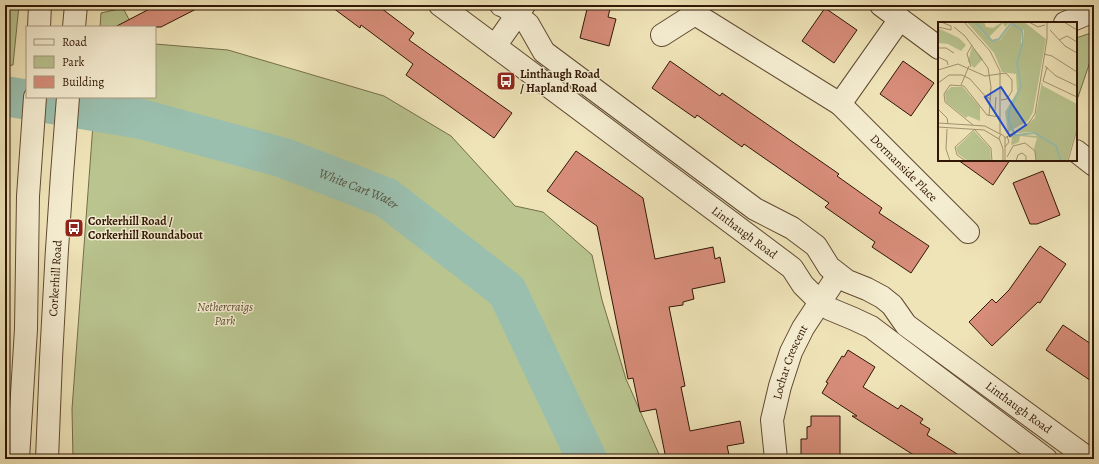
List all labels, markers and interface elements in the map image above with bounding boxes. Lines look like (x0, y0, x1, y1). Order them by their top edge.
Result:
inset map (938, 22, 1077, 161)
legend (26, 26, 156, 98)
text: Road (62, 34, 88, 50)
text: Park (62, 54, 85, 70)
place label: Linthaugh Road / Hapland Road (520, 66, 601, 96)
bus stop icon: Linthaugh Road / Hapland Road (495, 70, 517, 92)
text: Building (62, 74, 104, 90)
street label: Dormanside Place (867, 131, 941, 205)
water label: White Cart Water (316, 164, 403, 213)
street label: Linthaugh Road (708, 203, 781, 263)
place label: Corkerhill Road / Corkerhill Roundabout (88, 213, 203, 243)
bus stop icon: Corkerhill Road / Corkerhill Roundabout (63, 217, 85, 239)
street label: Corkerhill Road (45, 239, 66, 317)
park label: Nethercraigs Park (197, 299, 253, 329)
street label: Lochar Crescent (769, 321, 811, 401)
street label: Linthaugh Road (982, 378, 1056, 437)

